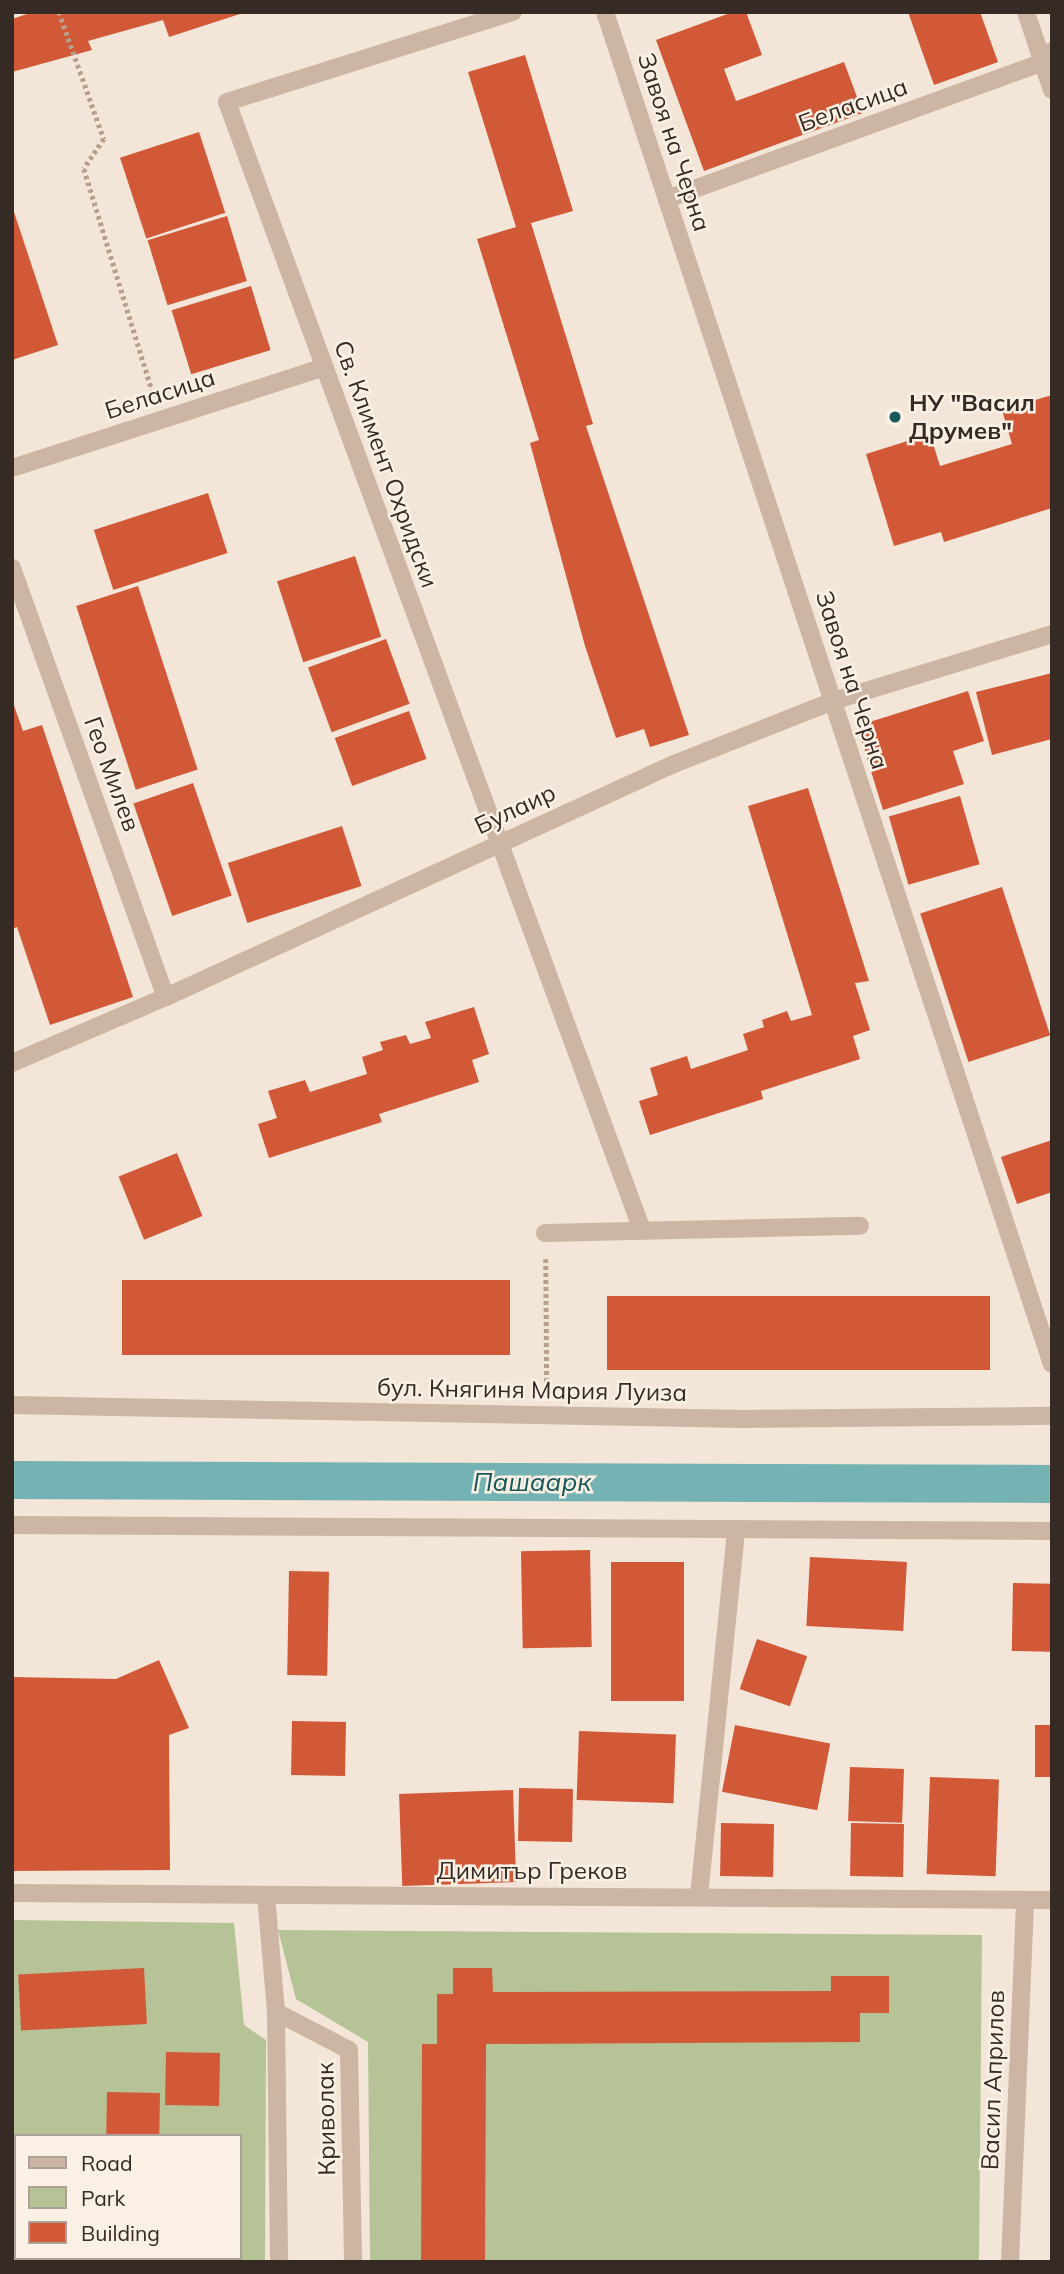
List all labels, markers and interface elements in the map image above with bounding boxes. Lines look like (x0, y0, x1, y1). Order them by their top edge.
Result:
street label: Завоя на Черна (632, 49, 716, 235)
street label: Беласица (795, 72, 911, 138)
street label: Св. Климент Охридски (328, 336, 444, 592)
street label: Беласица (101, 363, 219, 425)
place label: НУ "Васил Друмев" (909, 389, 1035, 445)
marker: НУ "Васил Друмев" (887, 409, 903, 425)
street label: Завоя на Черна (810, 587, 894, 773)
street label: Гео Милев (78, 713, 146, 835)
street label: Булаир (470, 778, 560, 840)
street label: бул. Княгиня Мария Луиза (377, 1373, 687, 1407)
water label: Пашаарк (473, 1466, 591, 1498)
street label: Димитър Греков (437, 1857, 627, 1885)
street label: Васил Априлов (975, 1990, 1011, 2170)
street label: Криволак (311, 2062, 341, 2176)
legend (14, 2134, 242, 2260)
text: Road (81, 2150, 132, 2176)
text: Park (81, 2185, 125, 2211)
text: Building (81, 2220, 160, 2246)

